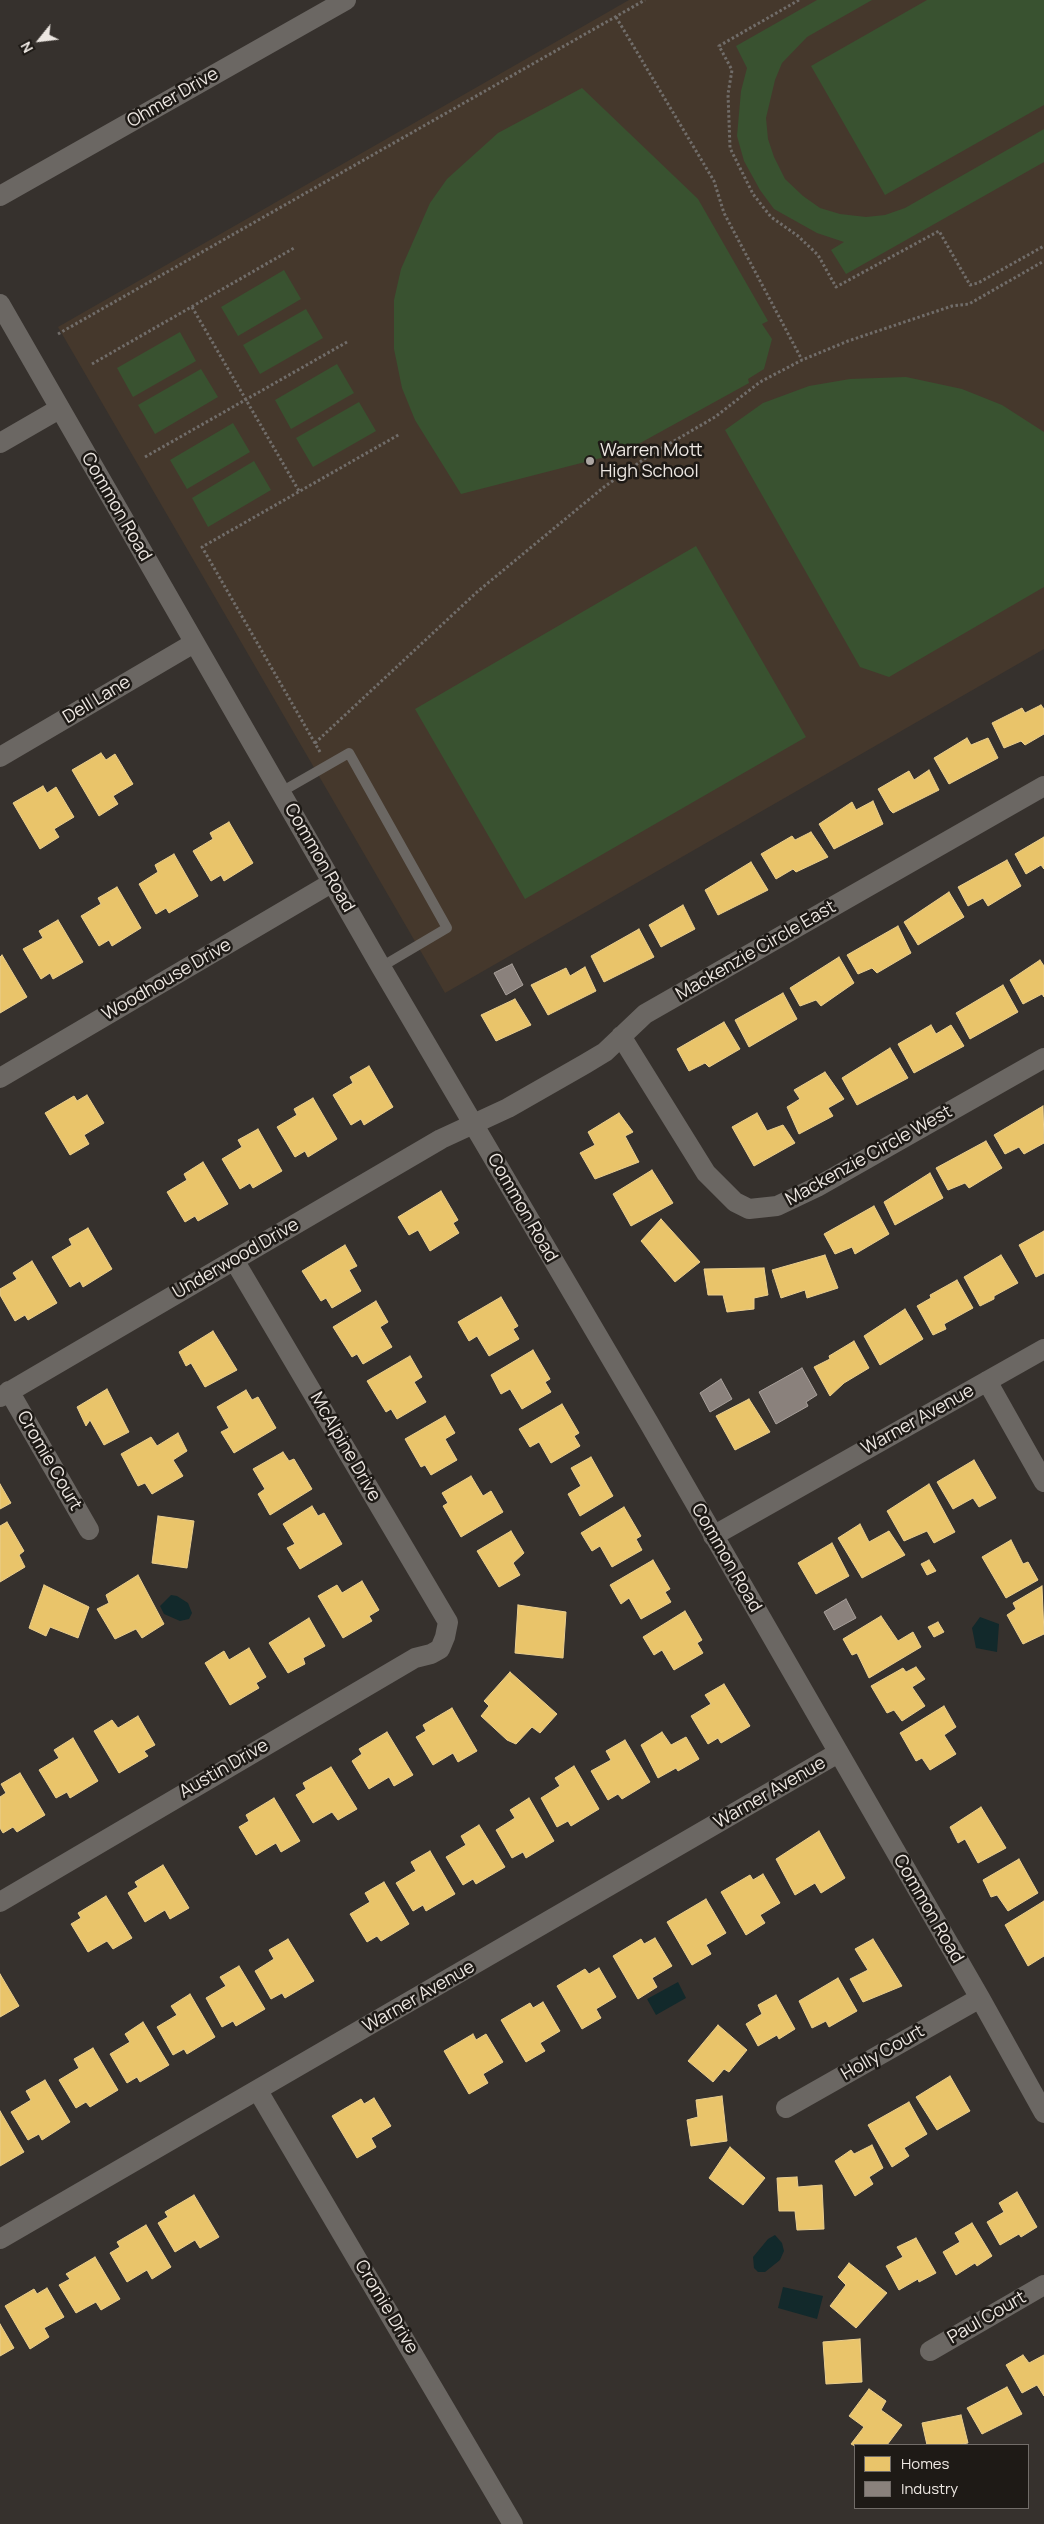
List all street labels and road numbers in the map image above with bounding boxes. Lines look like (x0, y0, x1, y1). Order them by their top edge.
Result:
street label: Ohmer Drive (124, 63, 222, 133)
street label: Common Road (76, 449, 156, 565)
street label: Dell Lane (59, 671, 135, 729)
street label: Common Road (279, 800, 359, 916)
street label: Mackenzie Circle East (672, 896, 840, 1006)
street label: Woodhouse Drive (99, 934, 235, 1026)
street label: Mackenzie Circle West (782, 1101, 956, 1211)
street label: Common Road (482, 1150, 562, 1266)
street label: Underwood Drive (169, 1214, 303, 1304)
street label: Warner Avenue (858, 1380, 978, 1460)
street label: McAlpine Drive (305, 1389, 385, 1505)
street label: Cromie Court (12, 1407, 86, 1515)
street label: Common Road (686, 1500, 766, 1616)
street label: Austin Drive (176, 1735, 272, 1803)
street label: Warner Avenue (710, 1752, 830, 1834)
street label: Common Road (888, 1851, 968, 1967)
street label: Warner Avenue (359, 1956, 479, 2038)
street label: Holly Court (838, 2021, 928, 2085)
street label: Cromie Drive (350, 2256, 422, 2358)
street label: Paul Court (944, 2287, 1030, 2349)

